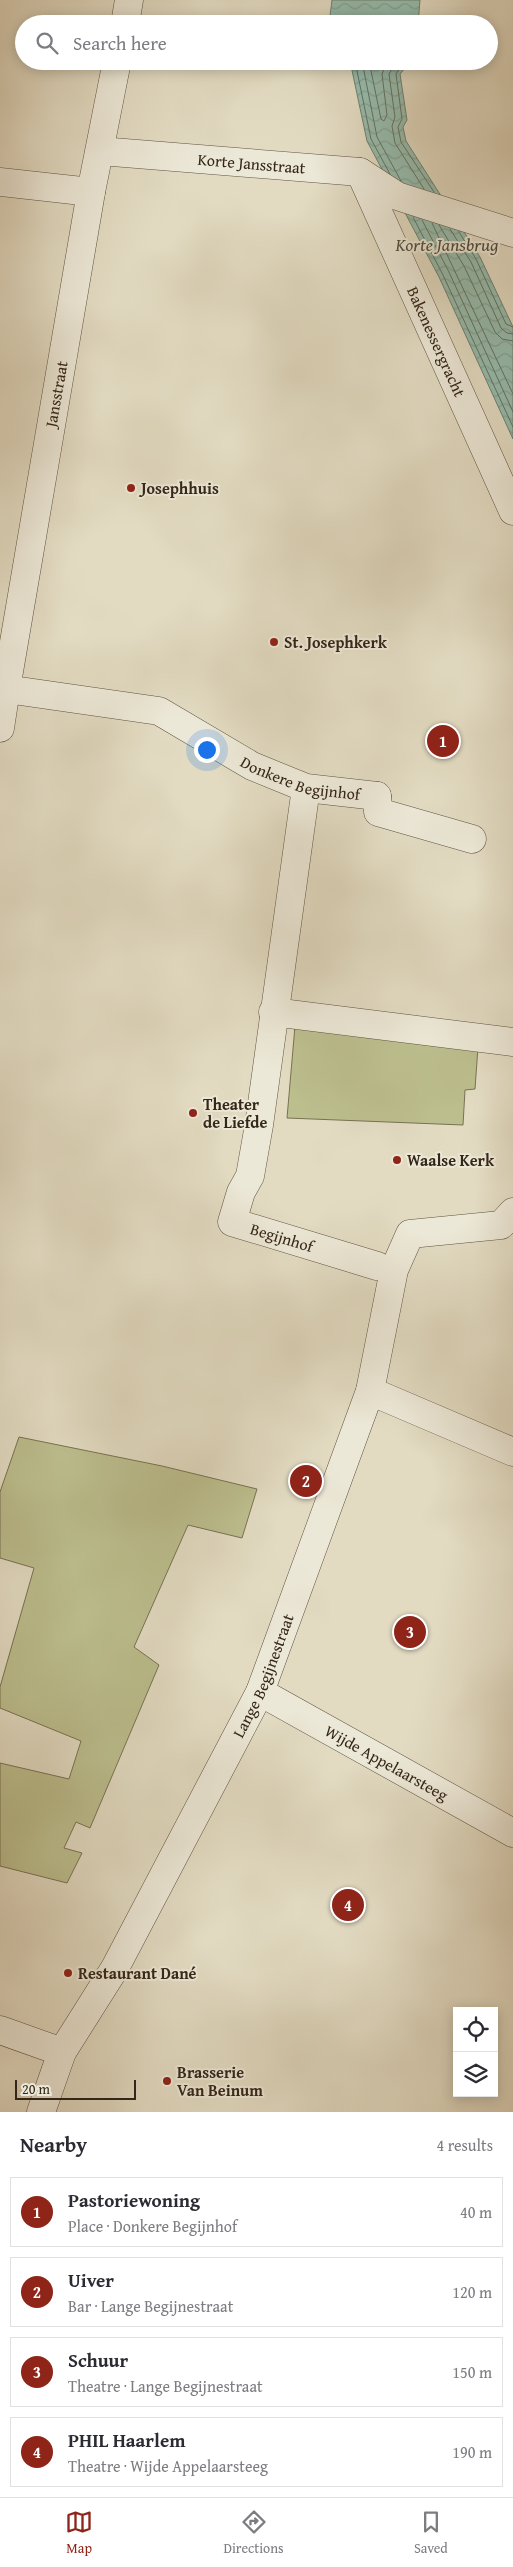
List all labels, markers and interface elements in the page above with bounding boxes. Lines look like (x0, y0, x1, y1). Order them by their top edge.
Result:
search box (15, 15, 498, 70)
icon: search (33, 29, 61, 57)
text: Search here (73, 29, 167, 57)
street label: Korte Jansstraat (197, 147, 307, 180)
water label: Korte Jansbrug (395, 231, 498, 258)
street label: Bakenessergracht (401, 282, 472, 401)
street label: Jansstraat (38, 359, 74, 431)
place label: Josephhuis (138, 476, 219, 500)
marker: Josephhuis (125, 482, 137, 494)
place label: St. Josephkerk (284, 630, 388, 654)
marker: St. Josephkerk (268, 636, 280, 648)
pin: 1 (427, 722, 459, 760)
your location (194, 737, 220, 763)
street label: Donkere Begijnhof (236, 750, 363, 806)
place label: Theater de Liefde (203, 1092, 267, 1134)
marker: Theater de Liefde (187, 1107, 199, 1119)
place label: Waalse Kerk (407, 1148, 495, 1172)
marker: Waalse Kerk (391, 1154, 403, 1166)
street label: Begijnhof (248, 1216, 318, 1259)
pin: 2 (290, 1462, 322, 1500)
street label: Lange Begijnestraat (226, 1610, 300, 1742)
pin: 3 (394, 1613, 426, 1651)
street label: Wijde Appelaarsteeg (321, 1719, 453, 1807)
pin: 4 (332, 1886, 364, 1924)
place label: Restaurant Dané (78, 1961, 197, 1985)
marker: Restaurant Dané (62, 1967, 74, 1979)
map controls (453, 2007, 498, 2097)
button: locate (453, 2007, 498, 2052)
button: layers (453, 2052, 498, 2097)
place label: Brasserie Van Beinum (177, 2060, 263, 2102)
marker: Brasserie Van Beinum (161, 2075, 173, 2087)
scale bar (15, 2077, 136, 2100)
text: 20 m (22, 2079, 50, 2099)
text: Nearby (20, 2129, 87, 2160)
text: 4 results (436, 2133, 493, 2157)
text: Pastoriewoning (68, 2186, 200, 2214)
text: 1 (33, 2200, 41, 2224)
text: 40 m (460, 2200, 492, 2224)
text: Place · Donkere Begijnhof (68, 2214, 237, 2238)
text: Uiver (68, 2266, 114, 2294)
text: 2 (33, 2280, 41, 2304)
text: 120 m (452, 2280, 492, 2304)
text: Bar · Lange Begijnestraat (68, 2294, 233, 2318)
text: Schuur (68, 2346, 128, 2374)
text: 3 (33, 2360, 41, 2384)
text: 150 m (452, 2360, 492, 2384)
text: Theatre · Lange Begijnestraat (68, 2374, 263, 2398)
text: PHIL Haarlem (68, 2426, 186, 2454)
text: 4 (33, 2440, 41, 2464)
text: 190 m (452, 2440, 492, 2464)
text: Theatre · Wijde Appelaarsteeg (68, 2454, 268, 2478)
tab: Map (65, 2508, 93, 2558)
tab: Directions (223, 2508, 284, 2558)
tab: Saved (414, 2508, 448, 2558)

